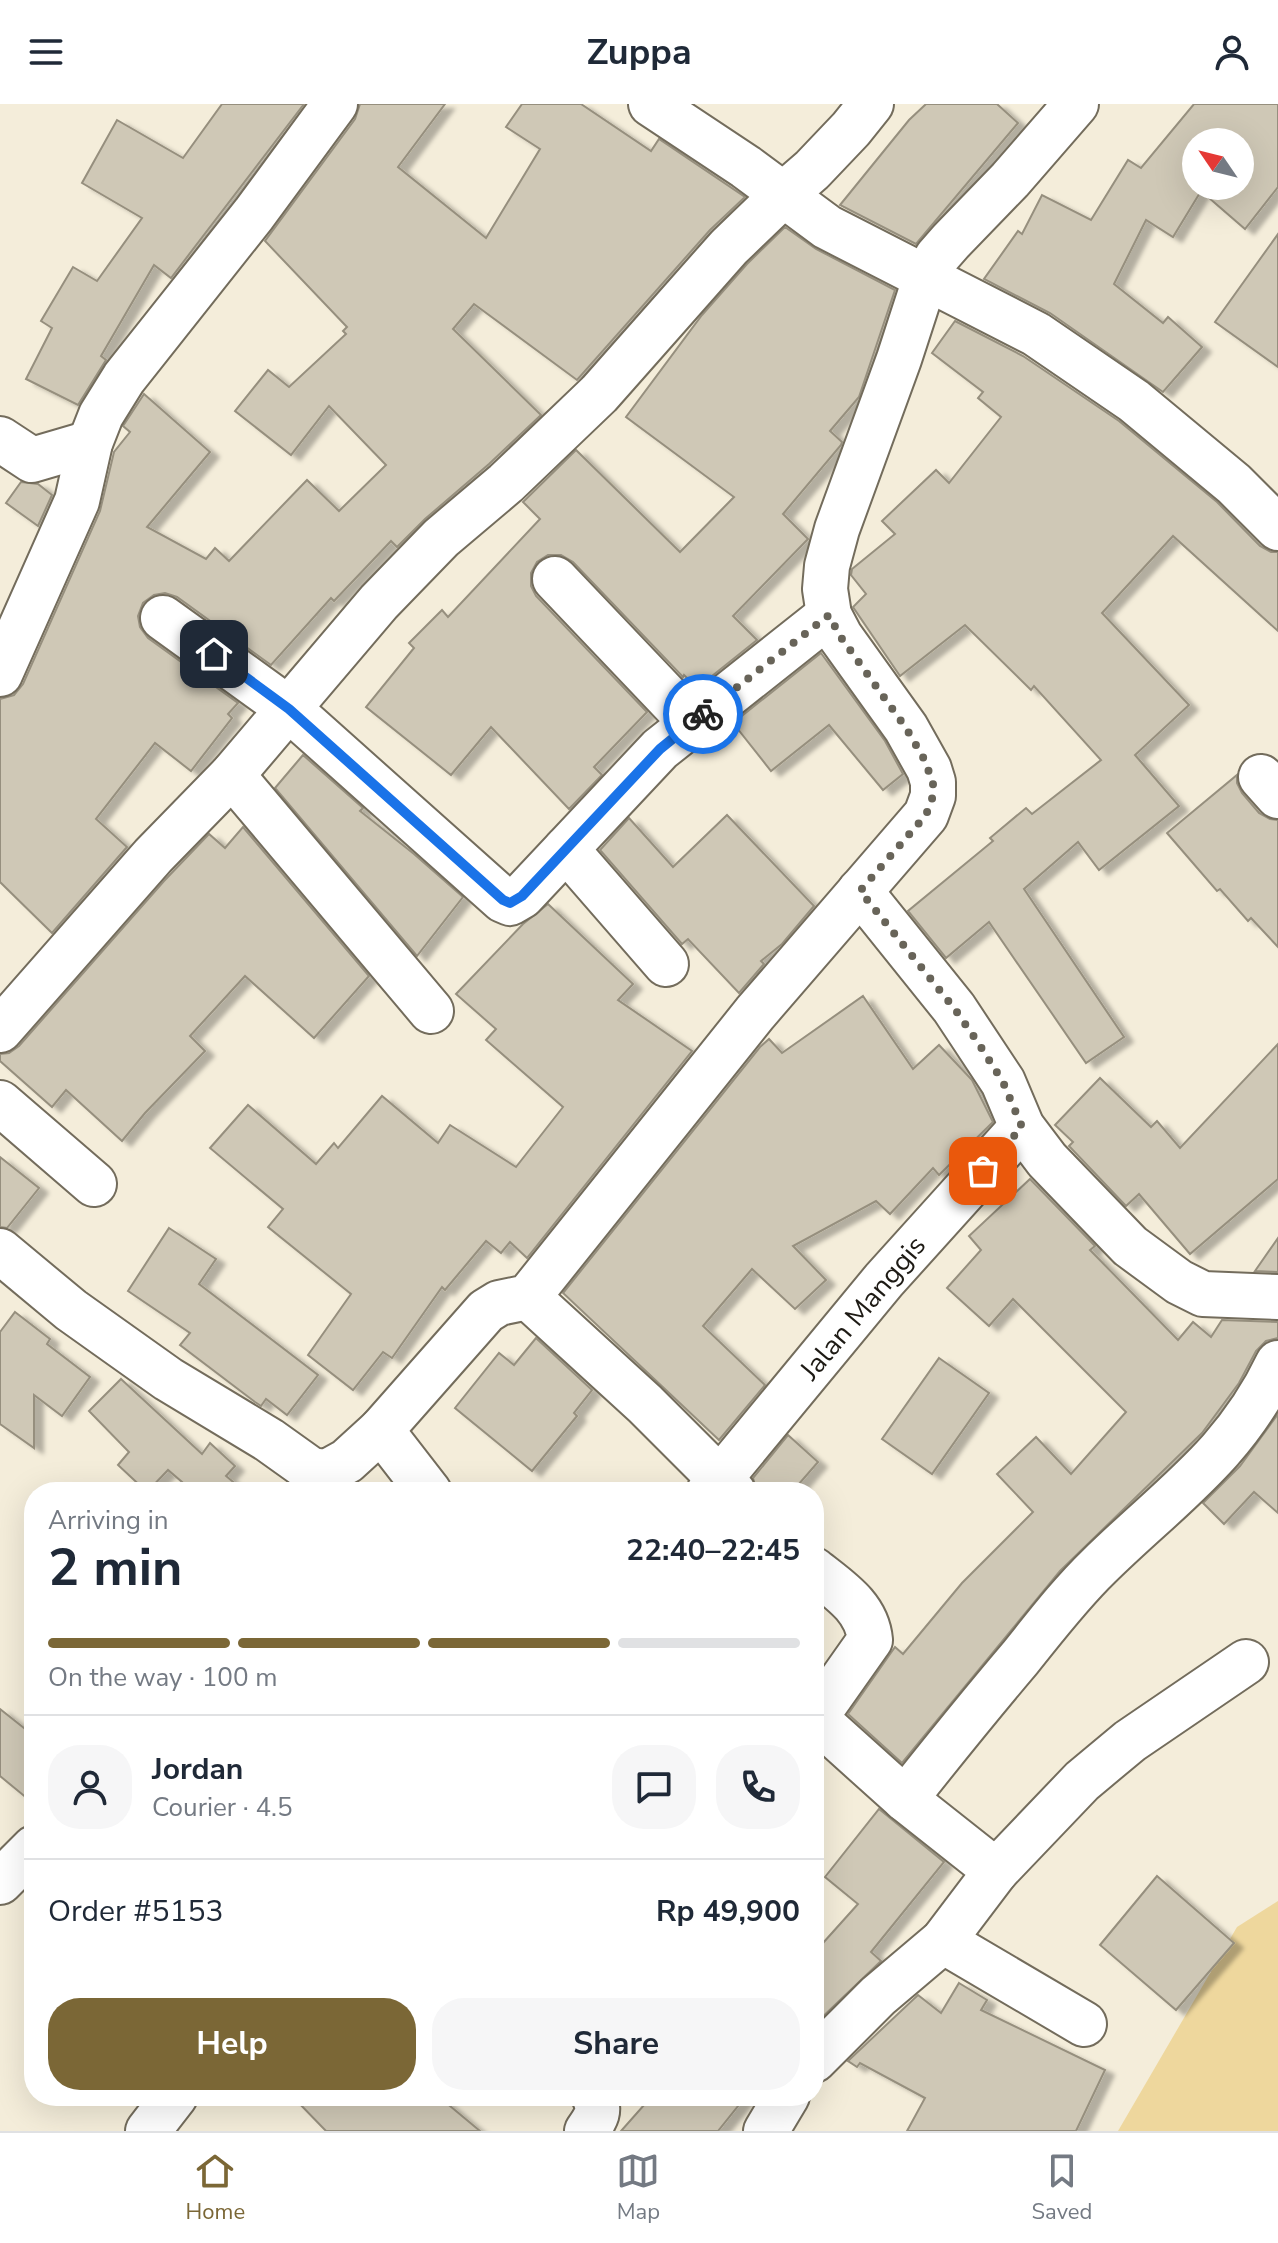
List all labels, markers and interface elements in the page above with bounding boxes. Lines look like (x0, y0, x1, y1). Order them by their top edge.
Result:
text: Zuppa (586, 28, 692, 77)
icon: menu (24, 30, 68, 74)
icon: person (1210, 30, 1254, 74)
north arrow (1182, 128, 1254, 200)
map controls (1182, 128, 1254, 200)
pin (180, 620, 248, 688)
icon: home (192, 632, 236, 676)
courier (663, 674, 743, 754)
icon: bike (681, 692, 725, 736)
pin (949, 1137, 1017, 1205)
icon: bag (961, 1149, 1005, 1193)
street label: Jalan Manggis (791, 1228, 935, 1389)
text: Arriving in (48, 1503, 169, 1538)
text: 22:40–22:45 (626, 1530, 800, 1571)
text: 2 min (48, 1532, 183, 1603)
text: On the way · 100 m (48, 1660, 277, 1695)
button: person (48, 1745, 132, 1829)
button: chat (612, 1745, 696, 1829)
button: phone (716, 1745, 800, 1829)
text: Jordan (152, 1749, 243, 1790)
text: Courier · 4.5 (152, 1790, 293, 1825)
text: Order #5153 (48, 1891, 223, 1932)
text: Rp 49,900 (656, 1891, 800, 1932)
button: Help (48, 1998, 416, 2090)
button: Share (432, 1998, 800, 2090)
tab: Home (186, 2149, 245, 2227)
tab: Map (616, 2149, 660, 2227)
tab: Saved (1032, 2149, 1092, 2227)

